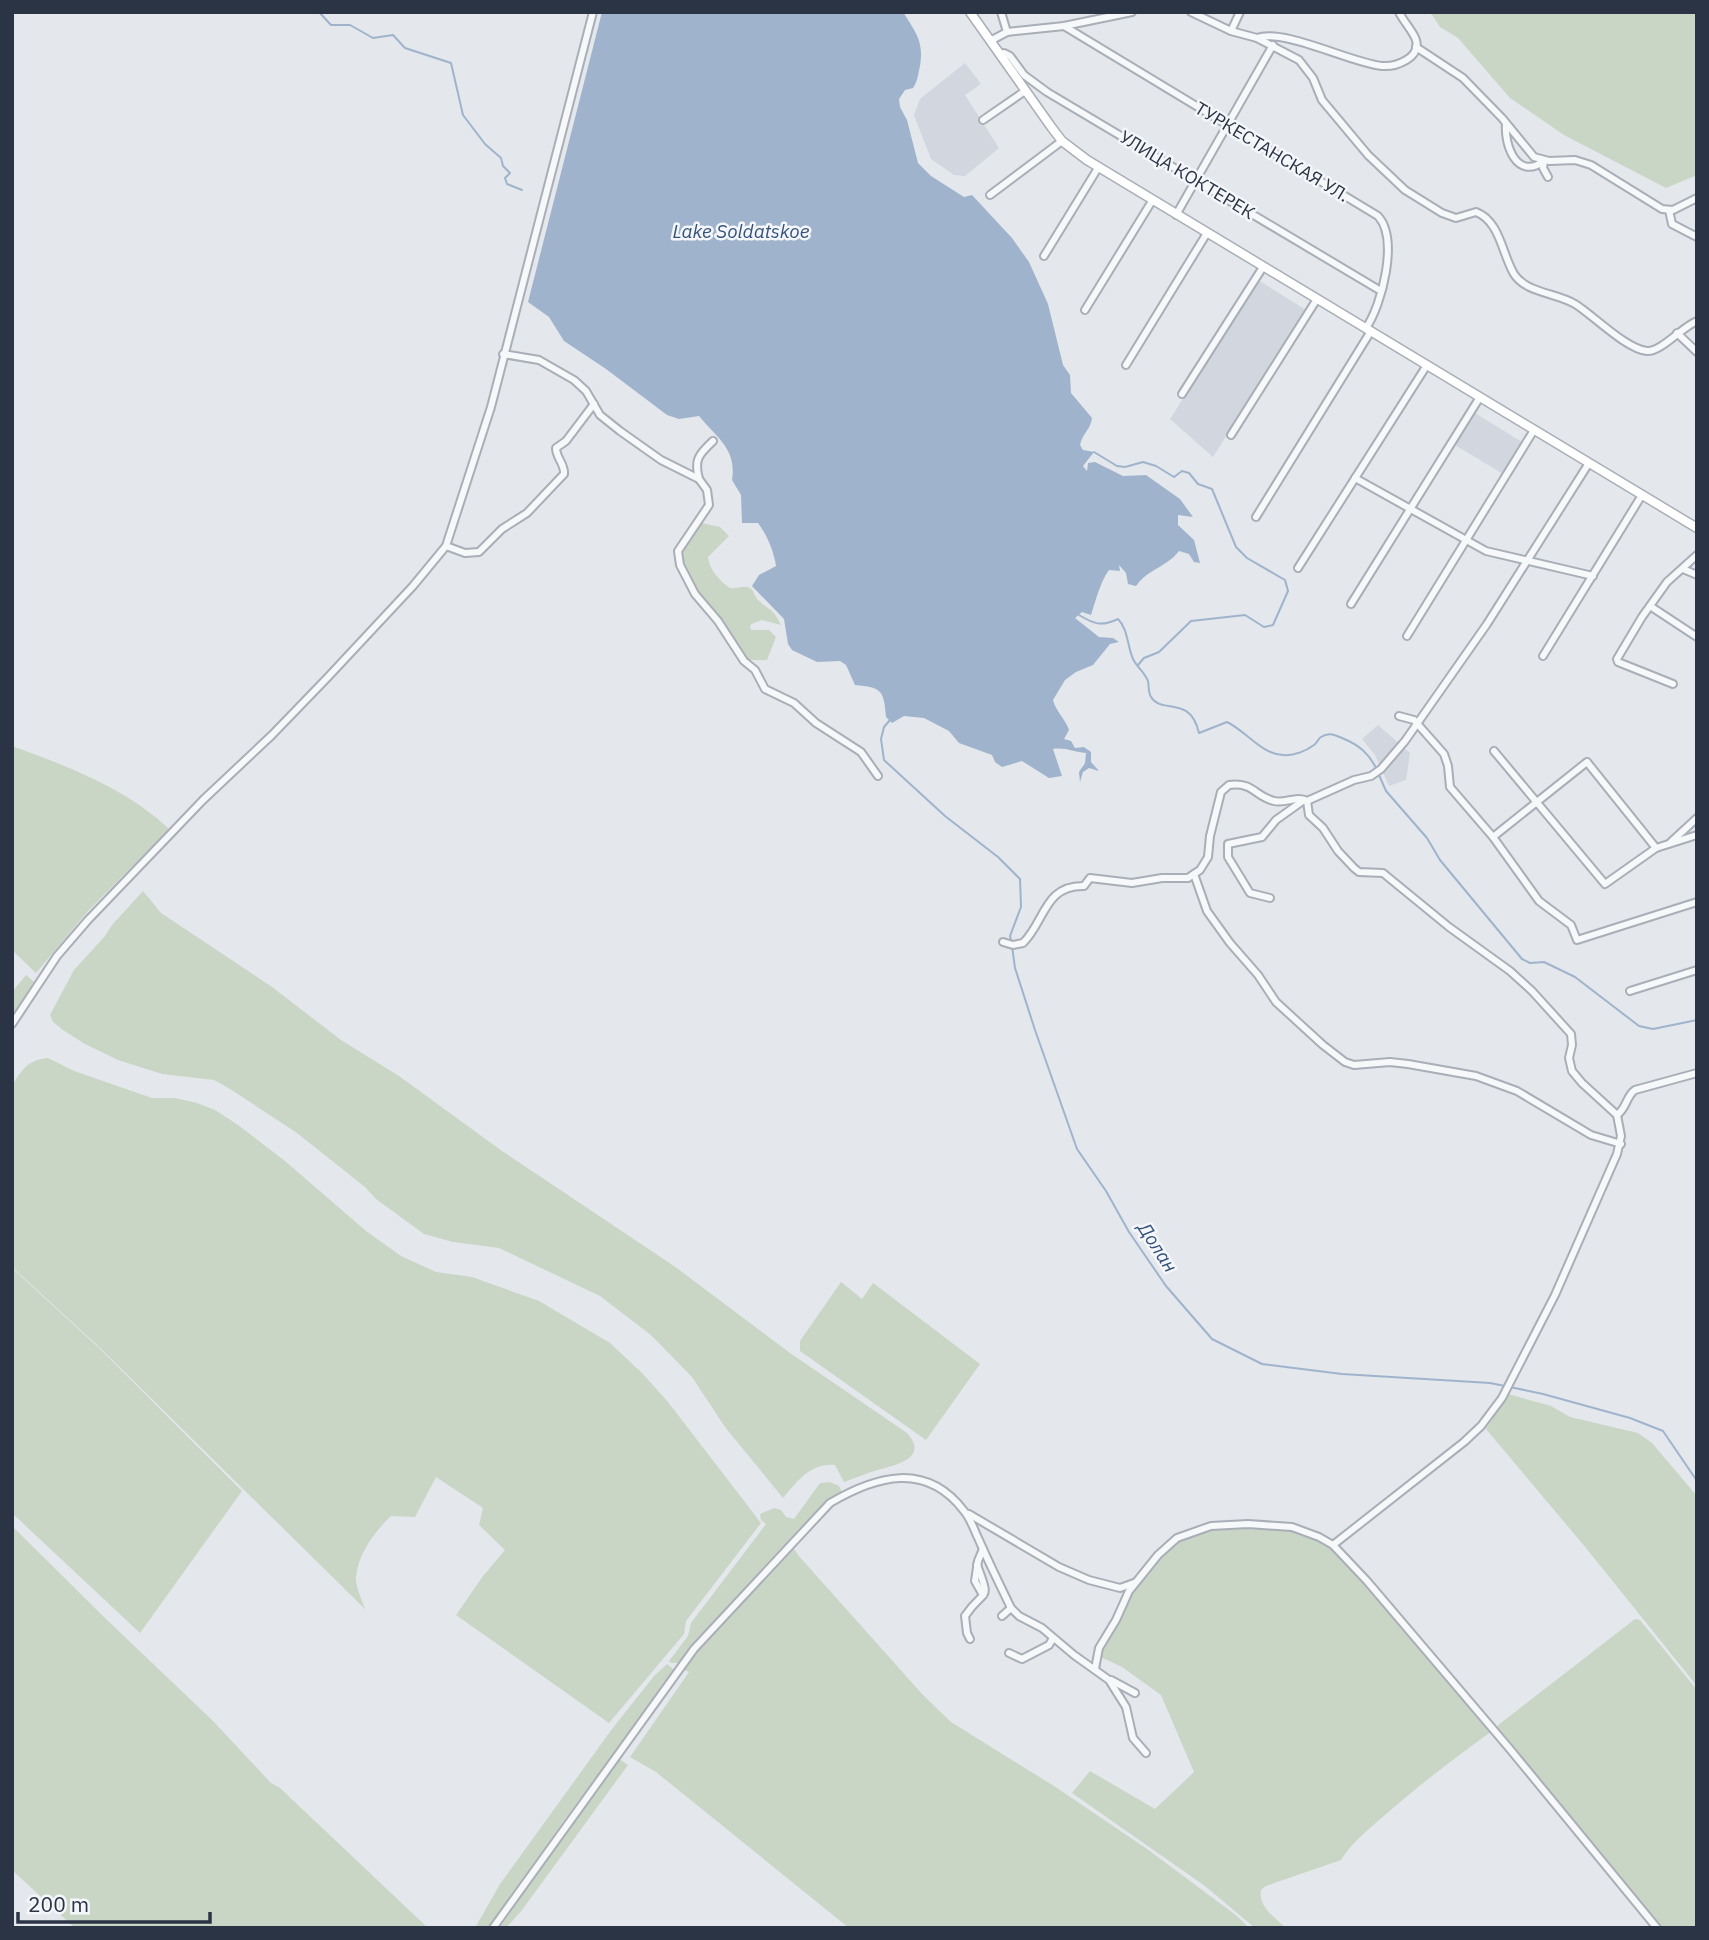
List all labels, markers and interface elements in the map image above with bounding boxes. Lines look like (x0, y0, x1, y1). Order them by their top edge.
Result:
street label: ТУРКЕСТАНСКАЯ УЛ. (1191, 96, 1354, 207)
street label: УЛИЦА КОКТЕРЕК (1115, 125, 1259, 224)
water label: Lake Soldatskoe (673, 219, 810, 243)
water label: Долан (1132, 1216, 1183, 1277)
scale bar (18, 1881, 210, 1925)
text: 200 m (28, 1890, 89, 1918)

